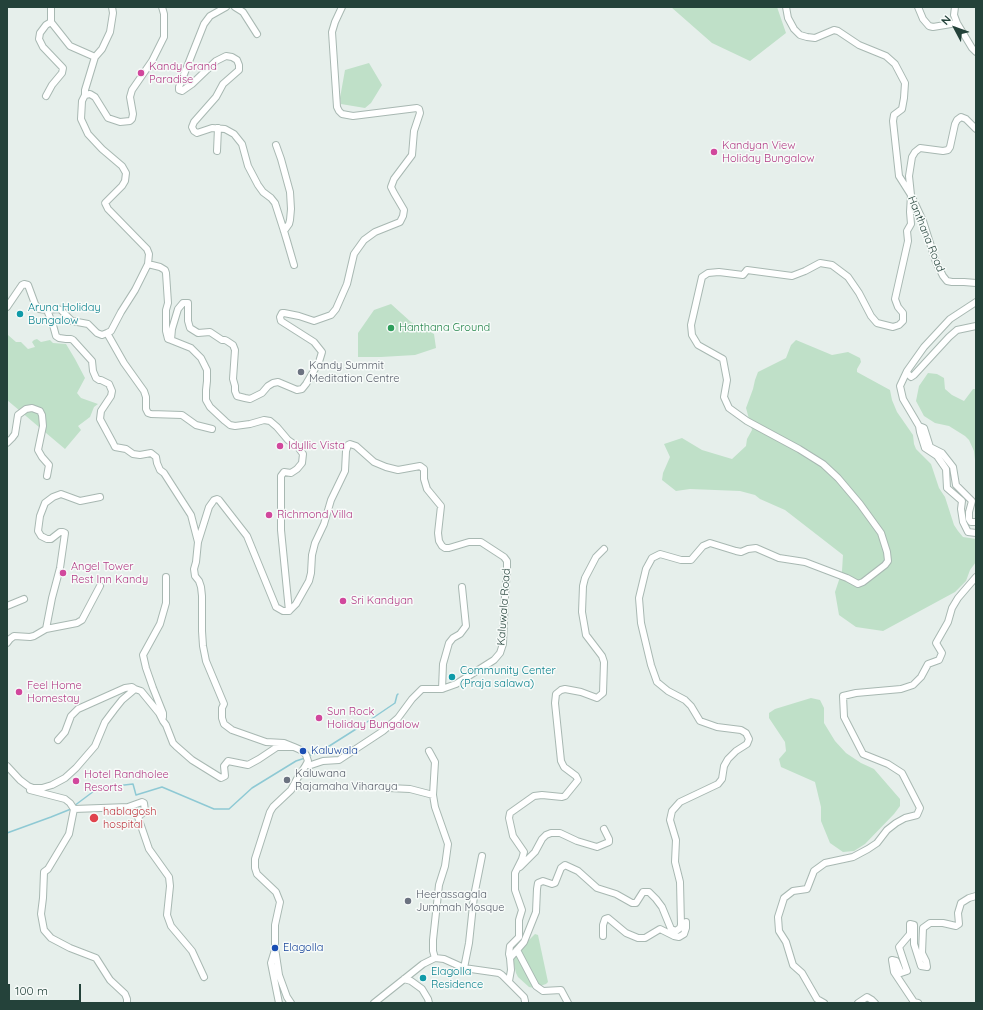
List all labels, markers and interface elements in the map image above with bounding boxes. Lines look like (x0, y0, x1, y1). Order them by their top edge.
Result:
north arrow (935, 8, 975, 48)
text: N (938, 12, 954, 28)
place label: Kandy Grand Paradise (149, 60, 217, 86)
marker: Kandy Grand Paradise (136, 68, 146, 78)
place label: Kandyan View Holiday Bungalow (722, 139, 815, 165)
marker: Kandyan View Holiday Bungalow (709, 147, 719, 157)
street label: Hanthana Road (905, 194, 947, 274)
place label: Aruna Holiday Bungalow (28, 301, 101, 327)
marker: Aruna Holiday Bungalow (15, 309, 25, 319)
place label: Hanthana Ground (399, 321, 490, 335)
marker: Hanthana Ground (386, 323, 396, 333)
place label: Kandy Summit Meditation Centre (309, 359, 400, 385)
marker: Kandy Summit Meditation Centre (296, 367, 306, 377)
place label: Idyllic Vista (288, 439, 345, 453)
marker: Idyllic Vista (275, 441, 285, 451)
place label: Richmond Villa (277, 508, 353, 522)
marker: Richmond Villa (264, 510, 274, 520)
place label: Angel Tower Rest Inn Kandy (71, 560, 148, 586)
marker: Angel Tower Rest Inn Kandy (58, 568, 68, 578)
street label: Kaluwala Road (495, 568, 513, 646)
place label: Sri Kandyan (351, 594, 413, 608)
marker: Sri Kandyan (338, 596, 348, 606)
place label: Community Center (Praja salawa) (460, 664, 556, 690)
marker: Community Center (Praja salawa) (447, 672, 457, 682)
place label: Feel Home Homestay (27, 679, 82, 705)
marker: Feel Home Homestay (14, 687, 24, 697)
place label: Sun Rock Holiday Bungalow (327, 705, 420, 731)
marker: Sun Rock Holiday Bungalow (314, 713, 324, 723)
place label: Kaluwala (311, 744, 358, 758)
marker: Kaluwala (298, 746, 308, 756)
place label: Kaluwana Rajamaha Viharaya (295, 767, 398, 793)
place label: Hotel Randholee Resorts (84, 768, 169, 794)
marker: Kaluwana Rajamaha Viharaya (282, 775, 292, 785)
marker: Hotel Randholee Resorts (71, 776, 81, 786)
place label: hablagosh hospital (103, 805, 156, 831)
marker: hablagosh hospital (88, 812, 100, 824)
place label: Heerassagala Jummah Mosque (416, 888, 505, 914)
marker: Heerassagala Jummah Mosque (403, 896, 413, 906)
place label: Elagolla (283, 941, 323, 955)
marker: Elagolla (270, 943, 280, 953)
place label: Elagolla Residence (431, 965, 483, 991)
marker: Elagolla Residence (418, 973, 428, 983)
scale bar (10, 976, 83, 1002)
text: 100 m (15, 983, 48, 998)

